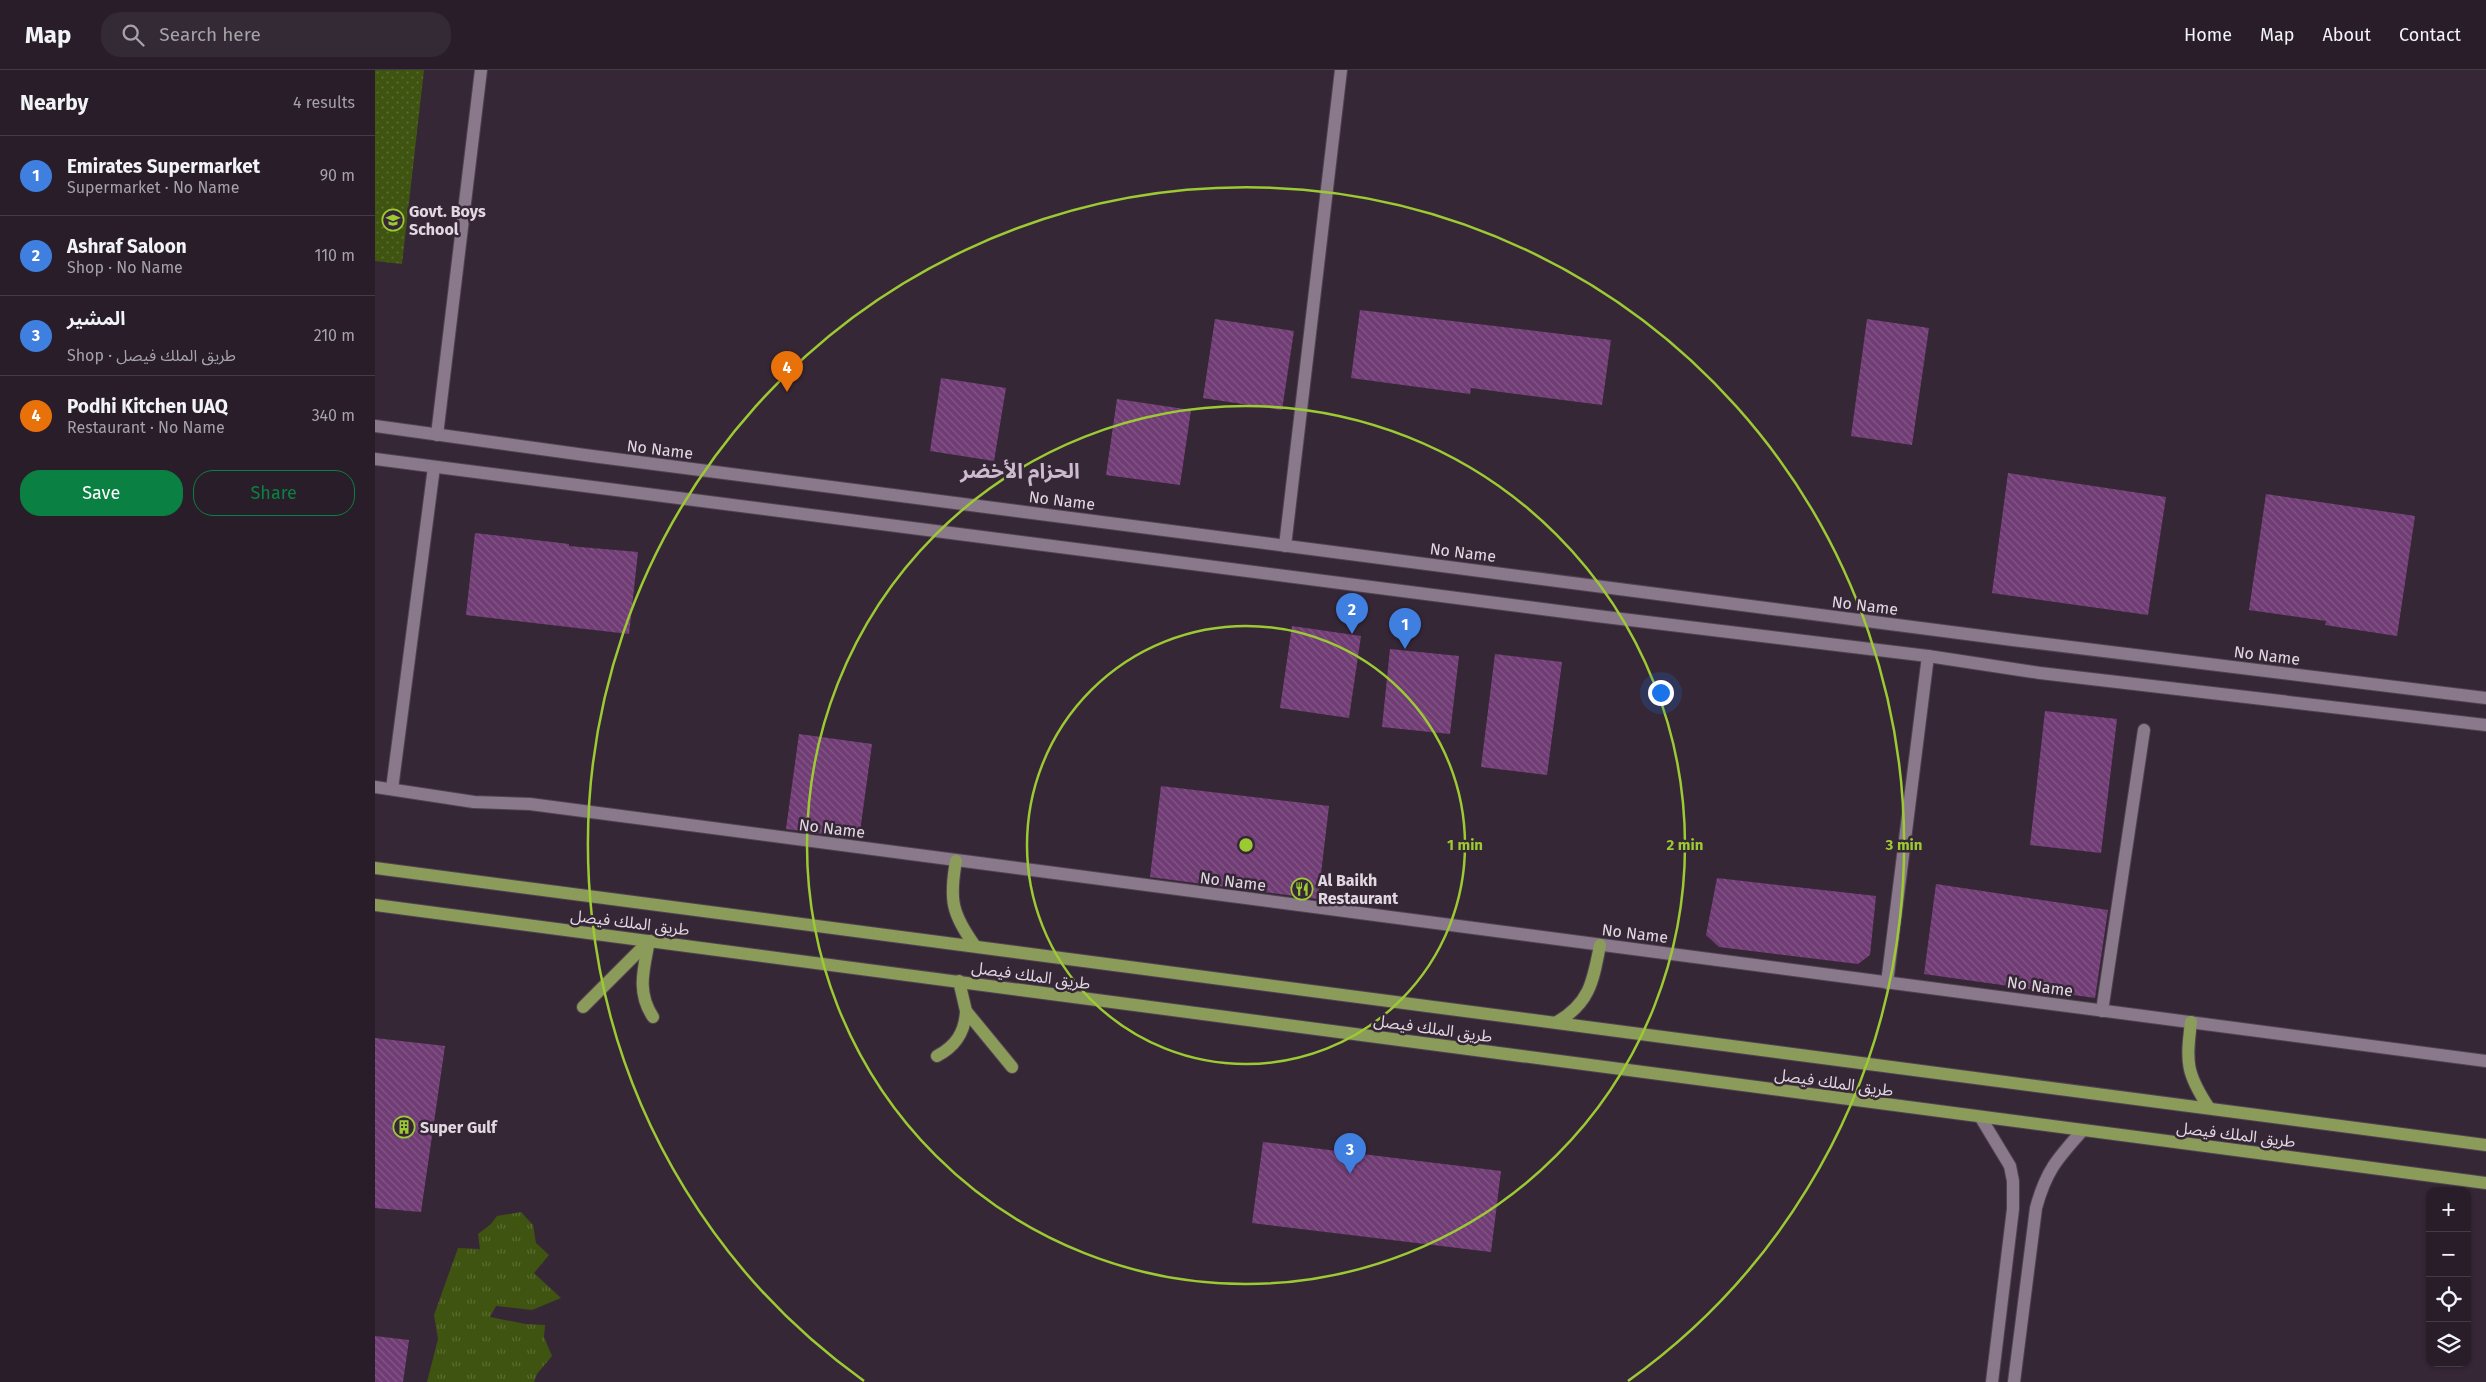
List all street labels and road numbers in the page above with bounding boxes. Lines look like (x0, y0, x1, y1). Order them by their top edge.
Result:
street label: No Name (626, 436, 694, 463)
street label: No Name (1028, 487, 1096, 514)
street label: No Name (1429, 539, 1497, 566)
street label: No Name (1831, 592, 1899, 619)
street label: No Name (2233, 642, 2301, 669)
street label: No Name (798, 815, 866, 842)
street label: No Name (1199, 868, 1267, 895)
street label: طريق الملك فيصل (569, 906, 691, 940)
street label: No Name (1601, 920, 1669, 947)
street label: طريق الملك فيصل (970, 958, 1092, 994)
street label: No Name (2006, 972, 2074, 1001)
street label: طريق الملك فيصل (1372, 1011, 1494, 1047)
street label: طريق الملك فيصل (1773, 1065, 1895, 1101)
street label: طريق الملك فيصل (2175, 1118, 2297, 1152)

